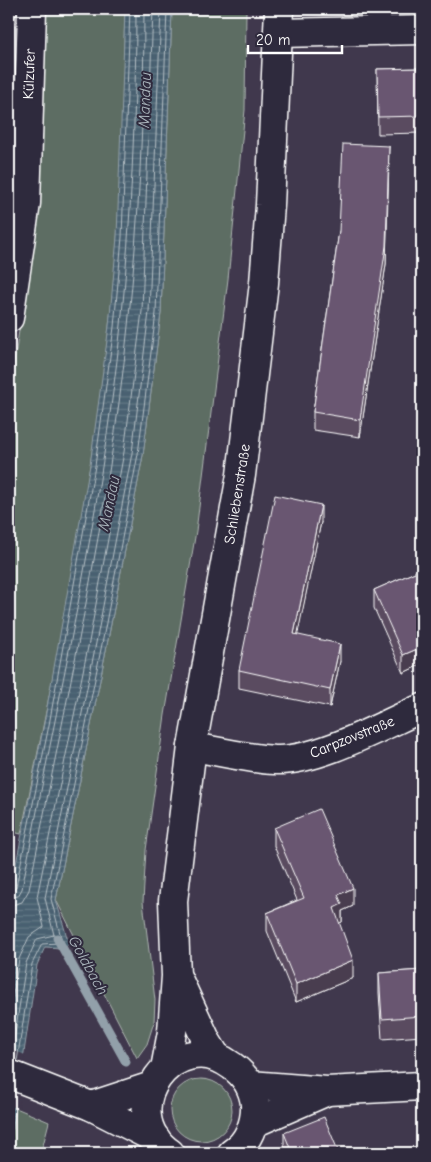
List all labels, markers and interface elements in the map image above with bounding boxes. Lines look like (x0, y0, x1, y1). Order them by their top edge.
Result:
scale bar (248, 22, 342, 54)
text: 20 m (256, 31, 290, 49)
street label: Külzufer (19, 48, 39, 100)
water label: Mandau (135, 72, 155, 129)
street label: Schliebenstraße (220, 442, 254, 545)
water label: Mandau (94, 474, 124, 533)
street label: Carpzovstraße (307, 712, 398, 762)
water label: Goldbach (64, 933, 112, 998)

